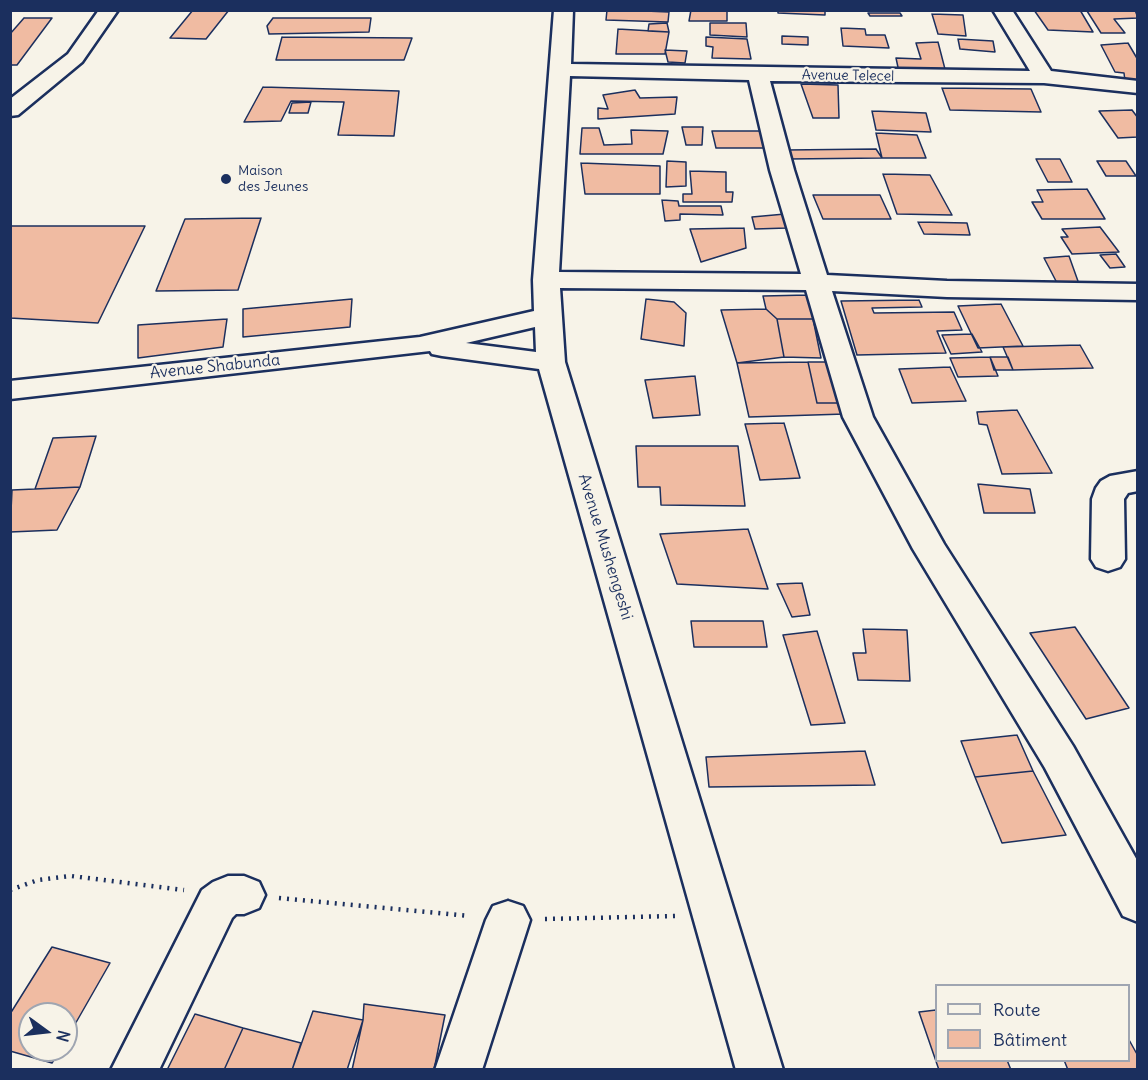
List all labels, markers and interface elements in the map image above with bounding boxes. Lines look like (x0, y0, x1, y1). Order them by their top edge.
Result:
street label: Avenue Telecel (802, 67, 894, 85)
place label: Maison des Jeunes (238, 163, 308, 196)
marker: Maison des Jeunes (219, 172, 233, 186)
street label: Avenue Shabunda (149, 351, 281, 383)
street label: Avenue Mushengeshi (574, 472, 636, 622)
legend (935, 984, 1130, 1062)
text: Route (993, 998, 1041, 1021)
north arrow (18, 1002, 78, 1062)
text: N (52, 1028, 75, 1044)
text: Bâtiment (993, 1028, 1067, 1051)

